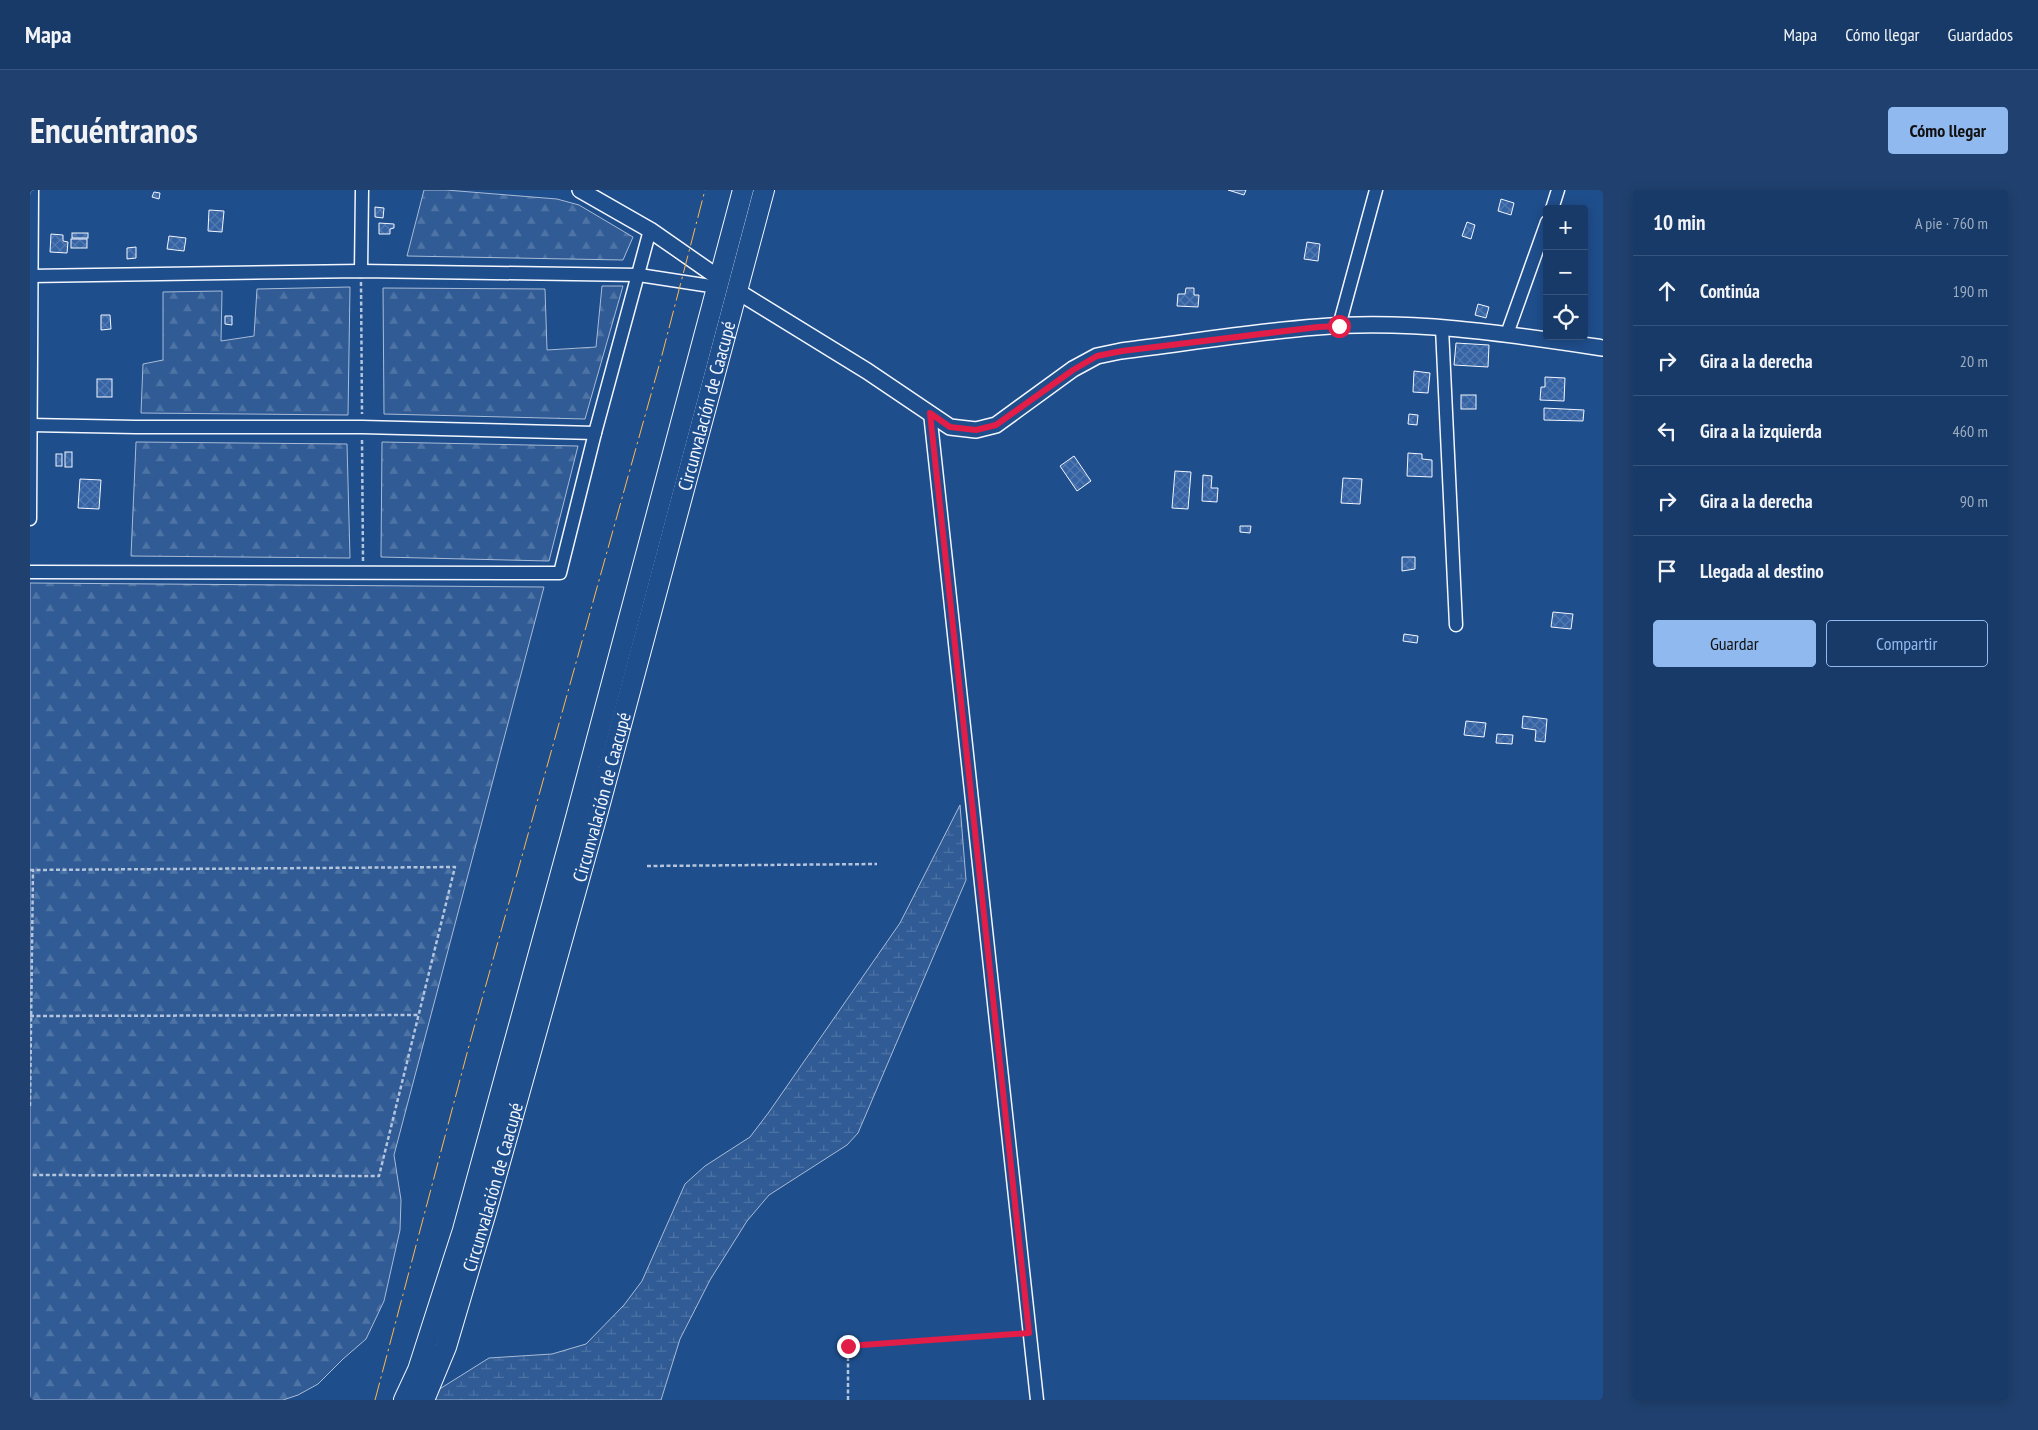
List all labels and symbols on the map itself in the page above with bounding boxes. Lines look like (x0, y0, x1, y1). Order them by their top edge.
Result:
route start (1328, 315, 1351, 338)
street label: Circunvalación de Caacupé (672, 318, 741, 493)
street label: Circunvalación de Caacupé (567, 709, 636, 885)
street label: Circunvalación de Caacupé (457, 1100, 528, 1274)
route end (837, 1335, 860, 1358)

